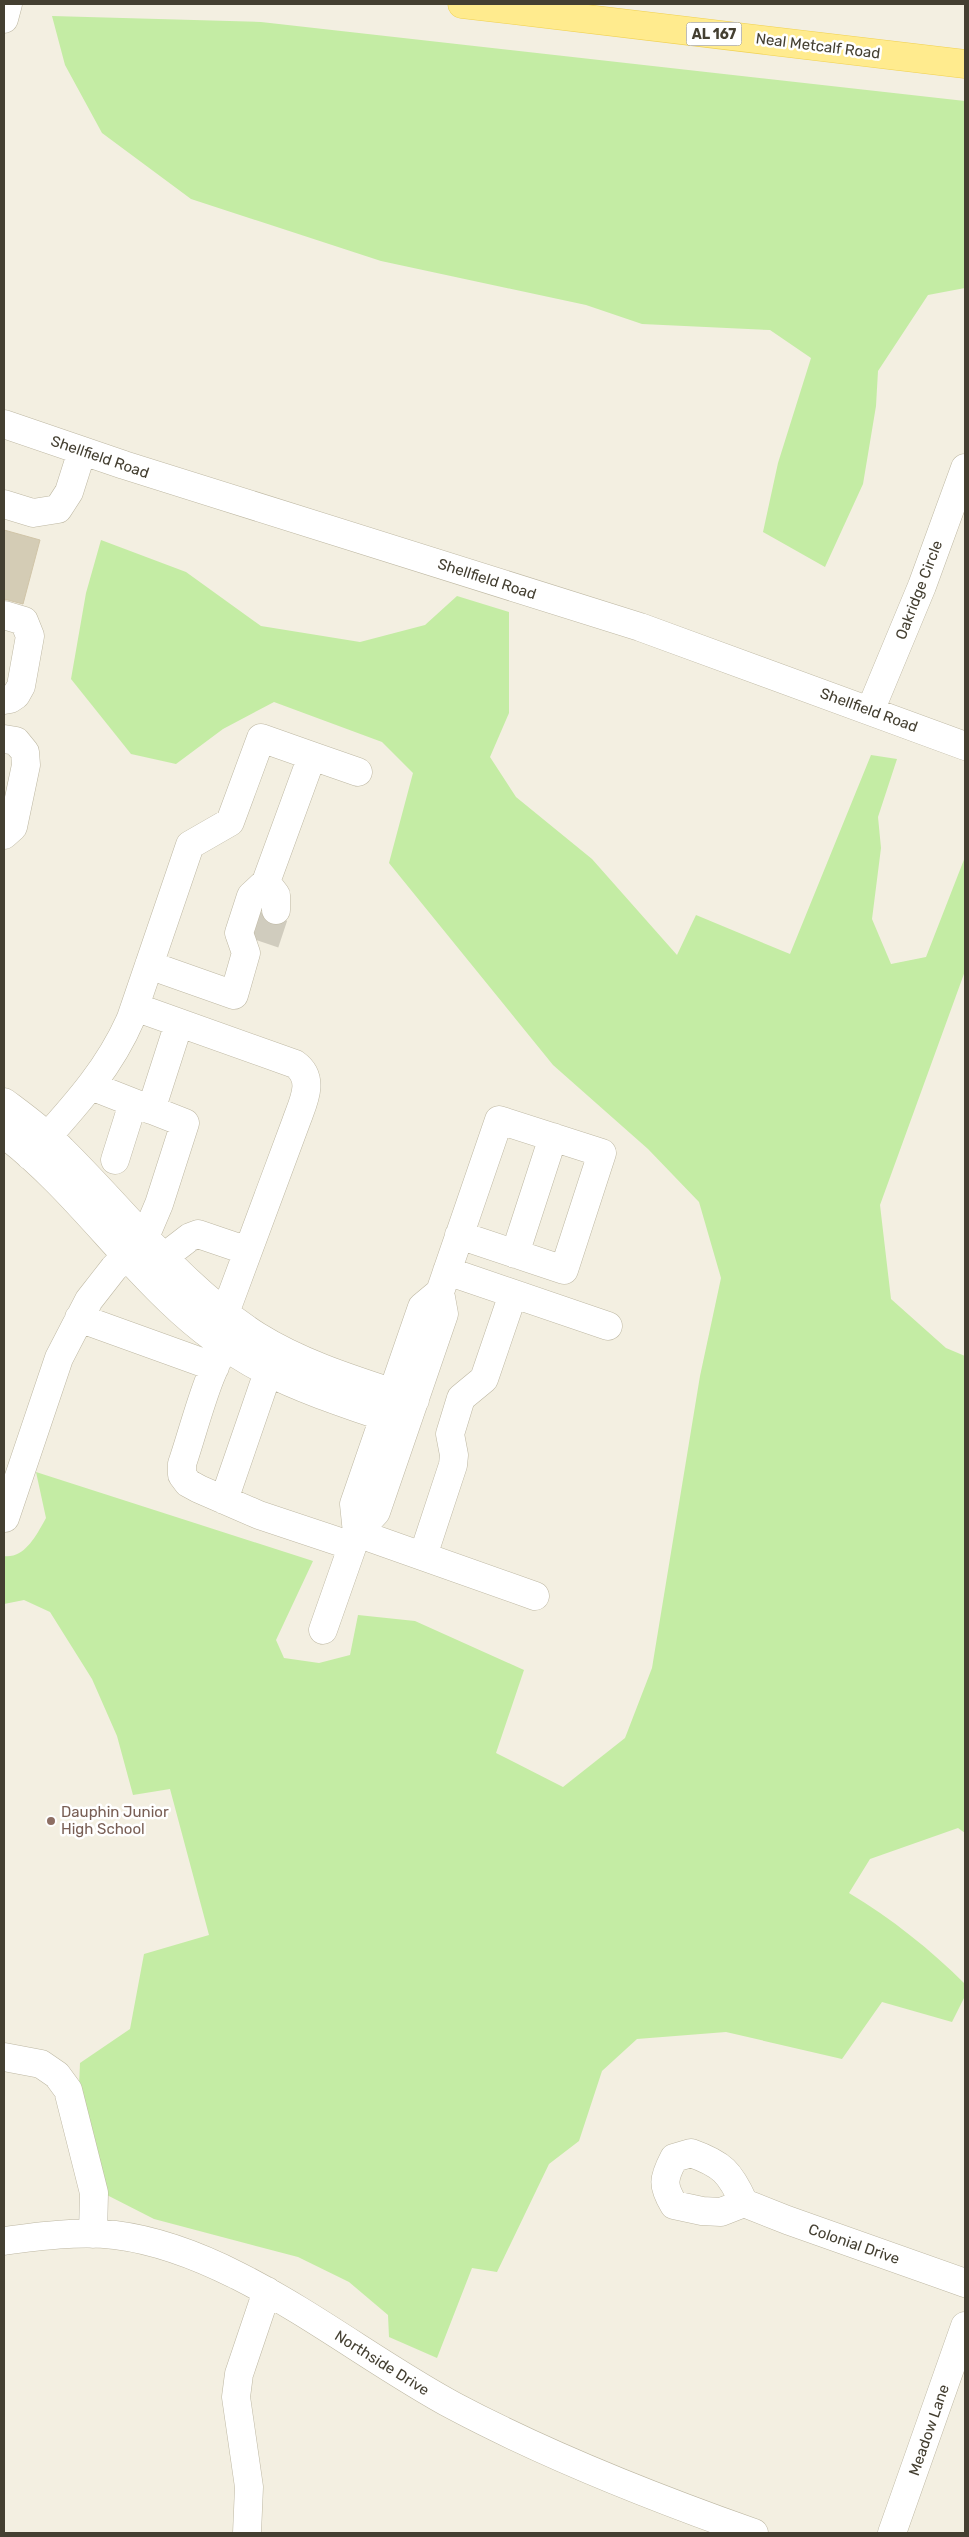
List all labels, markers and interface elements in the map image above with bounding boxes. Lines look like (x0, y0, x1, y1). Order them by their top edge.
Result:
road number: AL 167 (686, 22, 742, 46)
street label: Neal Metcalf Road (755, 29, 881, 63)
street label: Shellfield Road (49, 432, 151, 482)
street label: Oakridge Circle (892, 538, 946, 642)
street label: Shellfield Road (435, 555, 539, 603)
street label: Shellfield Road (818, 684, 920, 736)
place label: Dauphin Junior High School (61, 1803, 169, 1838)
marker: Dauphin Junior High School (45, 1815, 57, 1827)
street label: Colonial Drive (806, 2220, 902, 2268)
street label: Northside Drive (331, 2327, 433, 2399)
street label: Meadow Lane (905, 2382, 953, 2478)

